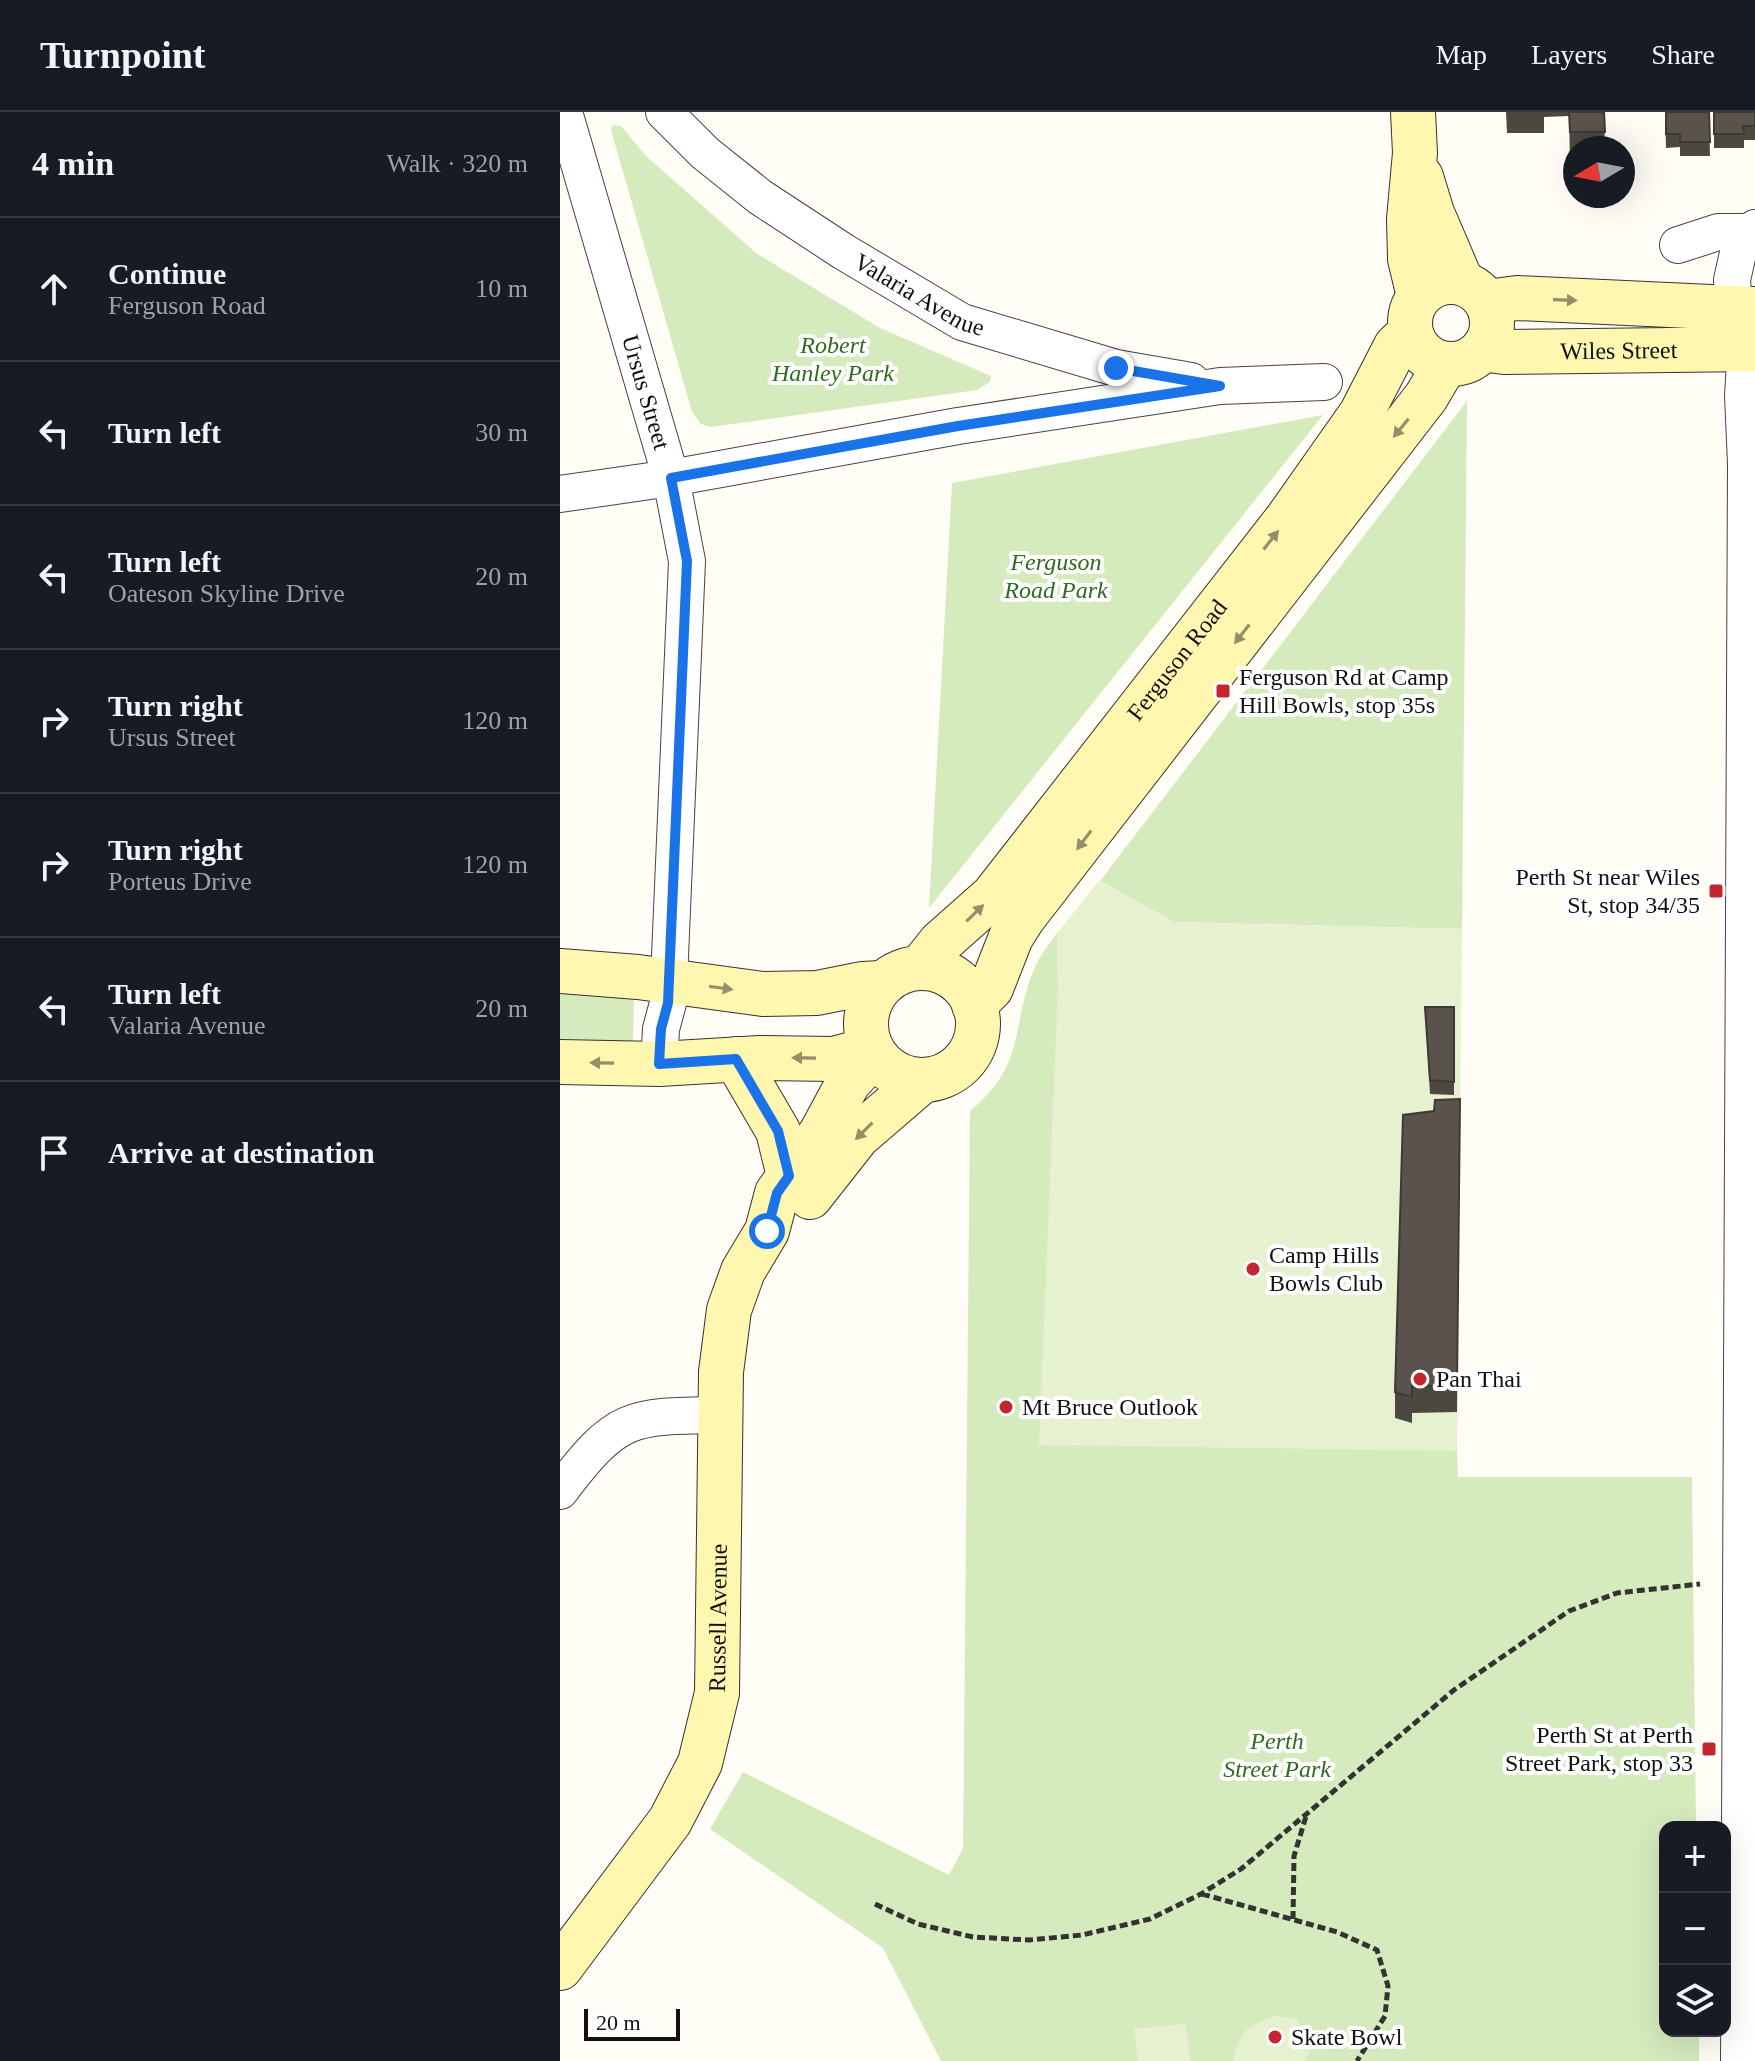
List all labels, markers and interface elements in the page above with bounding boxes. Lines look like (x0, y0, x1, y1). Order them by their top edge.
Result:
text: Turnpoint (40, 34, 205, 76)
text: Map (1436, 39, 1487, 70)
text: Layers (1531, 39, 1607, 70)
text: Share (1651, 39, 1715, 70)
north arrow (1563, 136, 1635, 208)
text: 4 min (32, 145, 114, 182)
text: Walk · 320 m (386, 149, 528, 178)
street label: Valaria Avenue (850, 248, 988, 341)
text: Continue (108, 257, 226, 290)
icon: ahead (32, 267, 76, 311)
text: 10 m (475, 274, 528, 303)
text: Ferguson Road (108, 291, 266, 320)
one-way arrow (1553, 293, 1578, 306)
street label: Ursus Street (617, 332, 675, 453)
park label: Robert Hanley Park (771, 332, 894, 386)
street label: Wiles Street (1560, 337, 1678, 364)
route end (1098, 350, 1134, 386)
icon: left (32, 411, 76, 455)
text: Turn left (108, 416, 221, 449)
text: 30 m (475, 418, 528, 447)
one-way arrow (1393, 418, 1410, 438)
one-way arrow (1263, 530, 1279, 550)
text: Turn left (108, 545, 221, 578)
park label: Ferguson Road Park (1003, 549, 1108, 603)
icon: left (32, 555, 76, 599)
text: 20 m (475, 562, 528, 591)
text: Oateson Skyline Drive (108, 579, 345, 608)
street label: Ferguson Road (1122, 595, 1232, 726)
one-way arrow (1234, 624, 1250, 644)
place label: Ferguson Rd at Camp Hill Bowls, stop 35s (1239, 664, 1449, 718)
marker: Ferguson Rd at Camp Hill Bowls, stop 35s (1214, 682, 1232, 700)
text: Turn right (108, 689, 243, 722)
icon: right (32, 699, 76, 743)
text: 120 m (462, 706, 528, 735)
text: Ursus Street (108, 723, 236, 752)
one-way arrow (1076, 830, 1092, 851)
text: Turn right (108, 833, 243, 866)
icon: right (32, 843, 76, 887)
text: 120 m (462, 850, 528, 879)
place label: Perth St near Wiles St, stop 34/35 (1515, 864, 1700, 918)
text: Porteus Drive (108, 867, 252, 896)
marker: Perth St near Wiles St, stop 34/35 (1707, 882, 1725, 900)
one-way arrow (965, 904, 984, 922)
text: Turn left (108, 977, 221, 1010)
one-way arrow (709, 982, 734, 995)
icon: left (32, 987, 76, 1031)
text: 20 m (475, 994, 528, 1023)
text: Valaria Avenue (108, 1011, 266, 1040)
one-way arrow (791, 1052, 816, 1064)
one-way arrow (589, 1057, 614, 1070)
one-way arrow (855, 1121, 874, 1140)
icon: arrive (32, 1131, 76, 1175)
text: Arrive at destination (108, 1136, 375, 1169)
route start (749, 1213, 785, 1249)
place label: Camp Hills Bowls Club (1269, 1242, 1383, 1296)
marker: Camp Hills Bowls Club (1244, 1260, 1262, 1278)
place label: Pan Thai (1436, 1366, 1522, 1392)
marker: Pan Thai (1411, 1370, 1429, 1388)
place label: Mt Bruce Outlook (1022, 1394, 1198, 1420)
marker: Mt Bruce Outlook (997, 1398, 1015, 1416)
street label: Russell Avenue (704, 1544, 732, 1692)
place label: Perth St at Perth Street Park, stop 33 (1505, 1722, 1693, 1776)
park label: Perth Street Park (1223, 1728, 1331, 1782)
marker: Perth St at Perth Street Park, stop 33 (1700, 1740, 1718, 1758)
map controls (1659, 1821, 1731, 2037)
button: + (1659, 1821, 1731, 1893)
button: − (1659, 1893, 1731, 1965)
button: layers (1659, 1965, 1731, 2037)
scale bar (584, 2005, 680, 2041)
text: 20 m (596, 2010, 641, 2035)
place label: Skate Bowl (1291, 2024, 1403, 2050)
marker: Skate Bowl (1266, 2028, 1284, 2046)

